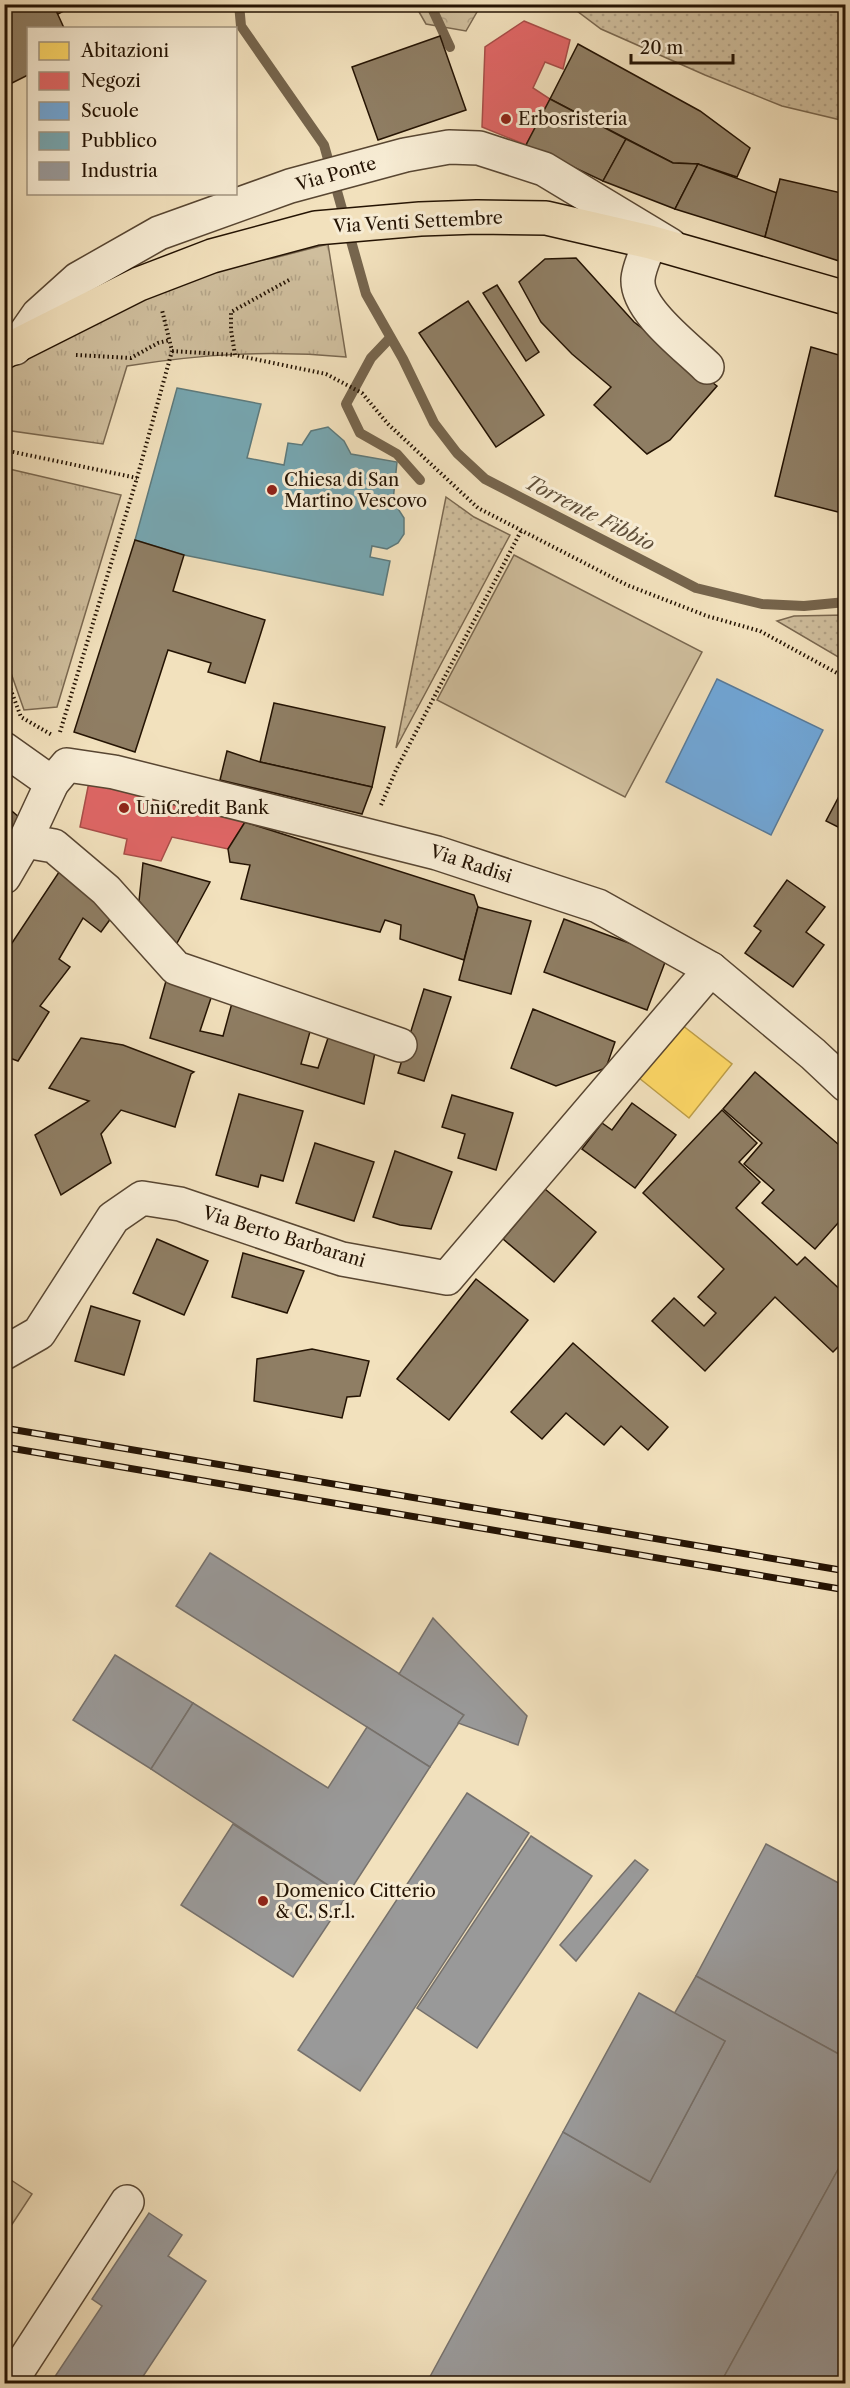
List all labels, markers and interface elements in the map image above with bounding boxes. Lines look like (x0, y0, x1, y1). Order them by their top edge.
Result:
legend (27, 27, 237, 195)
scale bar (631, 27, 733, 65)
text: 20 m (640, 37, 684, 59)
text: Abitazioni (80, 40, 170, 62)
text: Negozi (81, 70, 141, 92)
text: Scuole (81, 100, 139, 122)
place label: Erbosristeria (518, 108, 628, 130)
marker: Erbosristeria (499, 112, 513, 126)
text: Pubblico (81, 130, 157, 152)
street label: Via Ponte (292, 152, 379, 196)
text: Industria (81, 160, 158, 182)
street label: Via Venti Settembre (332, 207, 503, 237)
place label: Chiesa di San Martino Vescovo (284, 469, 427, 512)
water label: Torrente Fibbio (521, 470, 659, 556)
marker: Chiesa di San Martino Vescovo (265, 483, 279, 497)
place label: UniCredit Bank (136, 797, 270, 819)
marker: UniCredit Bank (117, 801, 131, 815)
street label: Via Radisi (426, 840, 515, 888)
street label: Via Berto Barbarani (199, 1202, 368, 1272)
place label: Domenico Citterio & C. S.r.l. (275, 1880, 436, 1923)
marker: Domenico Citterio & C. S.r.l. (256, 1894, 270, 1908)

